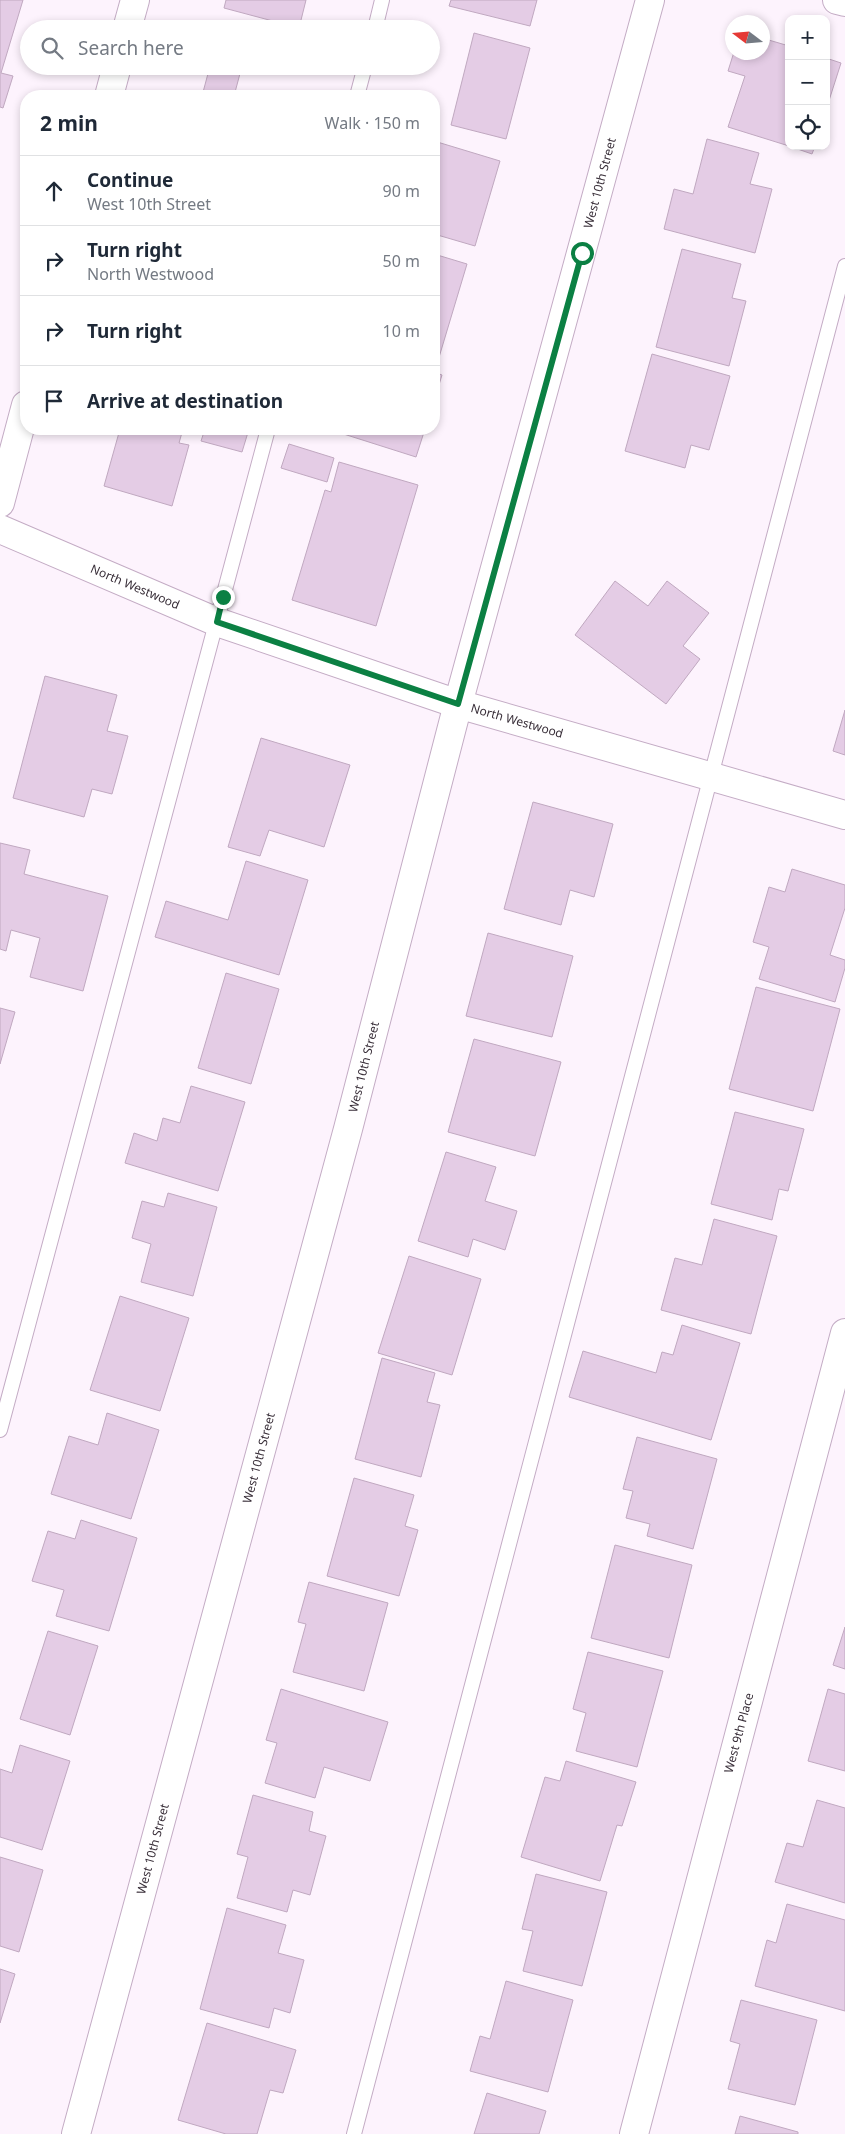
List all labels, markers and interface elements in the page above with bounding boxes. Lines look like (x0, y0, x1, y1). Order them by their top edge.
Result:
north arrow (725, 15, 770, 60)
map controls (785, 15, 830, 150)
button: + (785, 15, 830, 60)
search box (20, 20, 440, 75)
icon: search (38, 34, 66, 62)
text: Search here (78, 35, 184, 61)
button: − (785, 60, 830, 105)
button: locate (785, 105, 830, 150)
text: 2 min (40, 109, 98, 137)
text: Walk · 150 m (325, 112, 420, 134)
street label: West 10th Street (579, 135, 620, 230)
text: Continue (87, 167, 173, 193)
icon: ahead (40, 177, 68, 205)
text: 90 m (383, 180, 420, 202)
text: West 10th Street (87, 193, 211, 215)
text: Turn right (87, 237, 182, 263)
route start (571, 242, 594, 265)
icon: right (40, 247, 68, 275)
text: 50 m (383, 250, 420, 272)
text: North Westwood (87, 263, 214, 285)
icon: right (40, 317, 68, 345)
text: Turn right (87, 318, 182, 344)
text: 10 m (383, 320, 420, 342)
icon: arrive (40, 387, 68, 415)
text: Arrive at destination (87, 388, 283, 414)
street label: North Westwood (88, 560, 182, 613)
route end (212, 586, 235, 609)
street label: North Westwood (469, 699, 565, 742)
street label: West 10th Street (344, 1019, 383, 1114)
street label: West 10th Street (238, 1410, 279, 1505)
street label: West 9th Place (720, 1691, 757, 1775)
street label: West 10th Street (132, 1801, 173, 1896)

